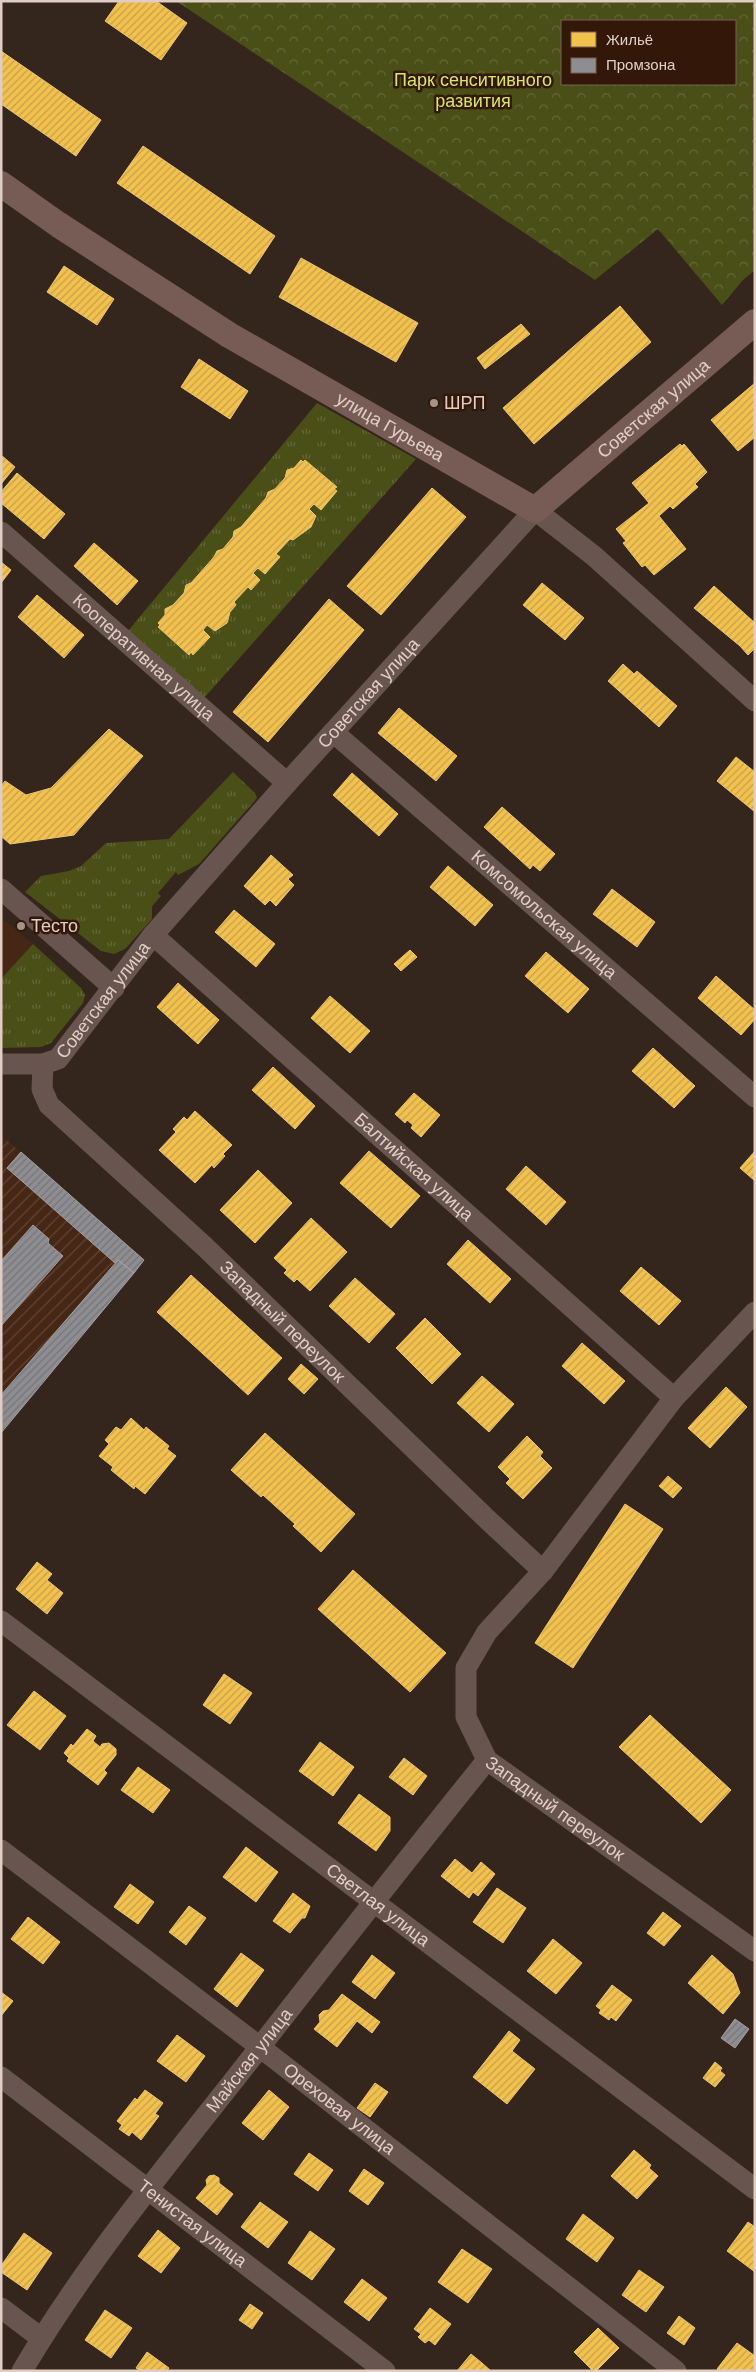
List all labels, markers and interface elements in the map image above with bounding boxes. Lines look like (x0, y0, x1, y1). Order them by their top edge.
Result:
legend (561, 20, 736, 85)
text: Жильё (606, 31, 653, 48)
text: Промзона (606, 56, 676, 73)
park label: Парк сенситивного развития (394, 70, 552, 111)
street label: Советская улица (593, 354, 715, 462)
street label: улица Гурьева (333, 388, 448, 466)
place label: ШРП (444, 393, 485, 413)
marker: ШРП (428, 397, 440, 409)
street label: Кооперативная улица (69, 590, 220, 726)
street label: Советская улица (314, 633, 424, 752)
street label: Комсомольская улица (467, 846, 621, 983)
place label: Тесто (31, 916, 78, 936)
marker: Тесто (15, 920, 27, 932)
street label: Советская улица (52, 937, 155, 1062)
street label: Балтийская улица (350, 1109, 478, 1226)
street label: Западный переулок (216, 1257, 349, 1387)
street label: Западный переулок (482, 1752, 628, 1865)
street label: Светлая улица (322, 1860, 435, 1951)
street label: Майская улица (202, 2004, 297, 2117)
street label: Ореховая улица (280, 2059, 400, 2159)
street label: Тенистая улица (134, 2176, 251, 2272)

